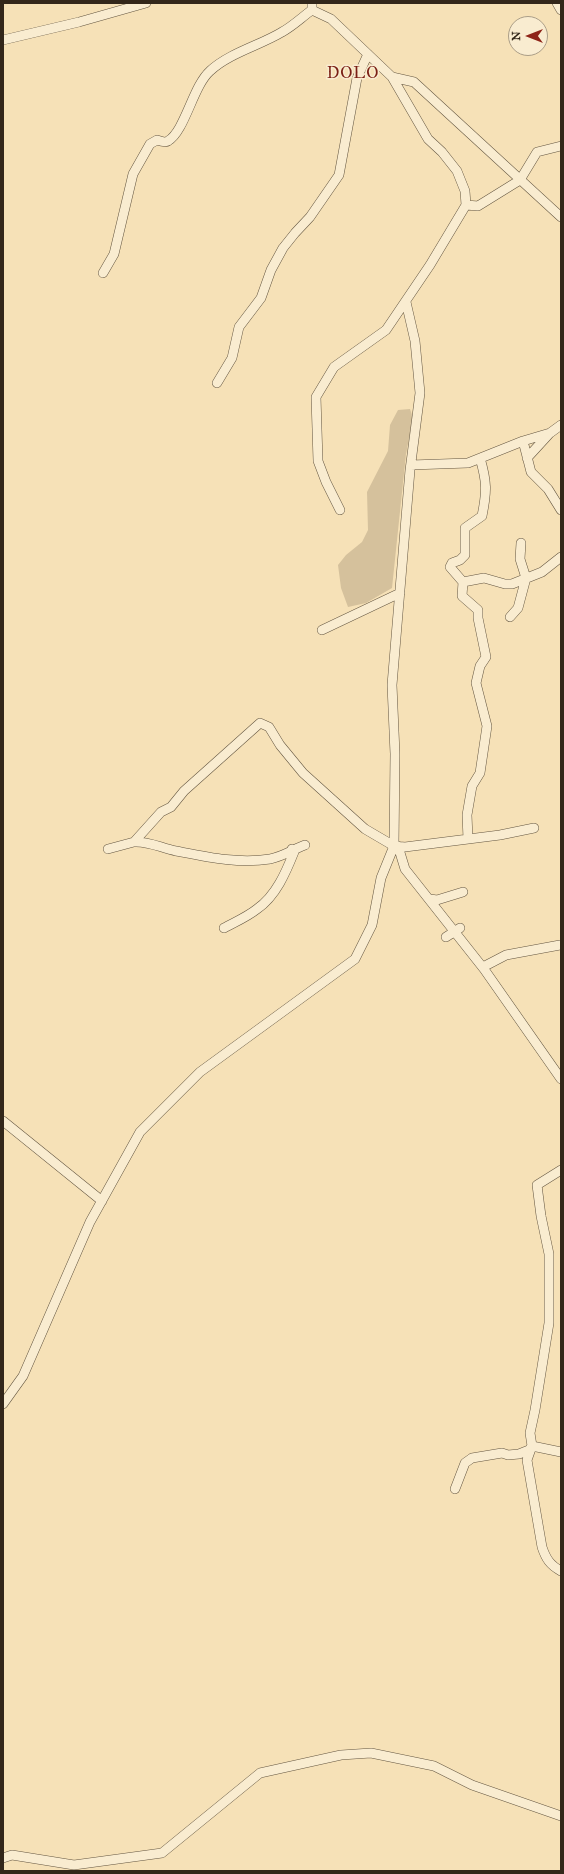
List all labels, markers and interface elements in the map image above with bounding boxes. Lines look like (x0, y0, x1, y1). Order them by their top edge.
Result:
north arrow (508, 16, 548, 56)
text: N (510, 31, 523, 41)
district label: DOLO (327, 64, 379, 84)

